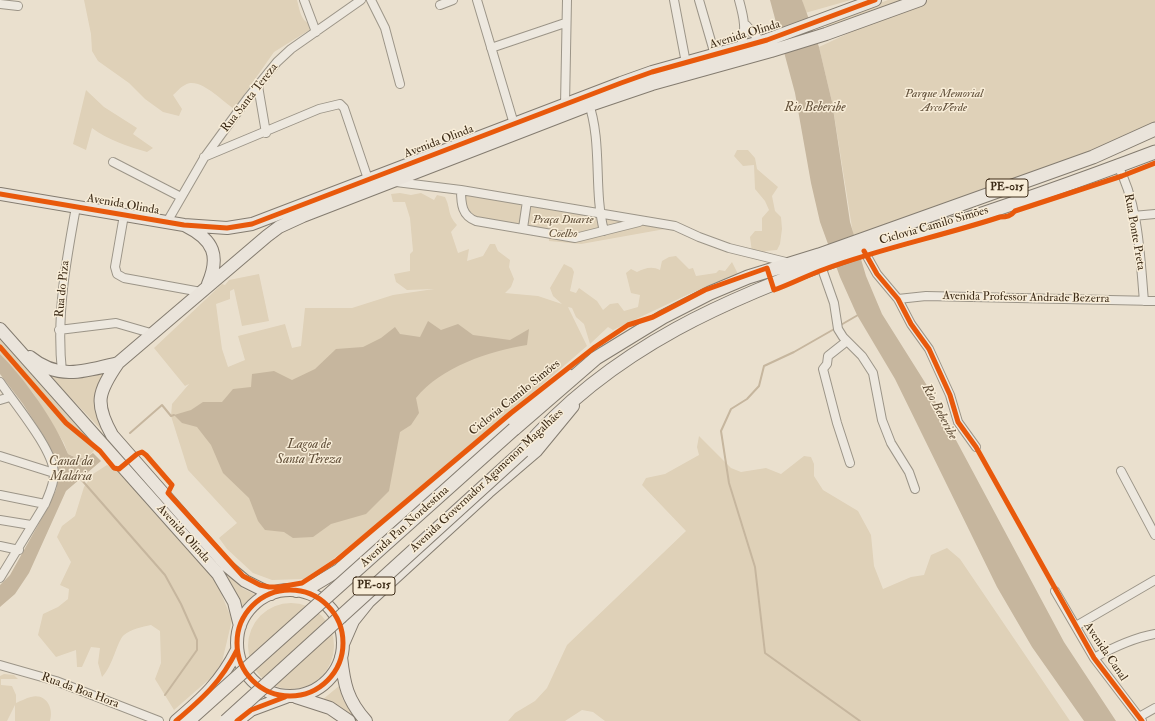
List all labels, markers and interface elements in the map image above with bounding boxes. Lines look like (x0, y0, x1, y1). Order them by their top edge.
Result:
street label: Avenida Olinda (708, 17, 782, 53)
street label: Rua Santa Tereza (219, 61, 281, 135)
park label: Parque Memorial ArcoVerde (905, 87, 983, 115)
water label: Rio Beberibe (785, 100, 845, 116)
street label: Avenida Olinda (402, 122, 476, 162)
road number: PE-015 (986, 179, 1028, 197)
street label: Avenida Olinda (86, 192, 160, 218)
street label: Rua Ponte Preta (1120, 193, 1148, 271)
street label: Ciclovia Camilo Simões (878, 204, 990, 248)
park label: Praça Duarte Coelho (533, 213, 593, 241)
street label: Rua do Piza (53, 260, 73, 318)
street label: Avenida Professor Andrade Bezerra (942, 289, 1110, 307)
street label: Ciclovia Camilo Simões (467, 357, 563, 439)
water label: Rio Beberibe (918, 381, 960, 443)
street label: Avenida Governador Agamenon Magalhães (407, 406, 567, 556)
water label: Lagoa de Santa Tereza (276, 437, 342, 468)
water label: Canal da Malária (49, 454, 93, 485)
street label: Avenida Pan Nordestina (358, 483, 452, 571)
street label: Avenida Olinda (153, 502, 213, 566)
road number: PE-015 (353, 577, 395, 595)
street label: Avenida Canal (1080, 620, 1130, 684)
street label: Rua da Boa Hora (39, 670, 121, 712)

